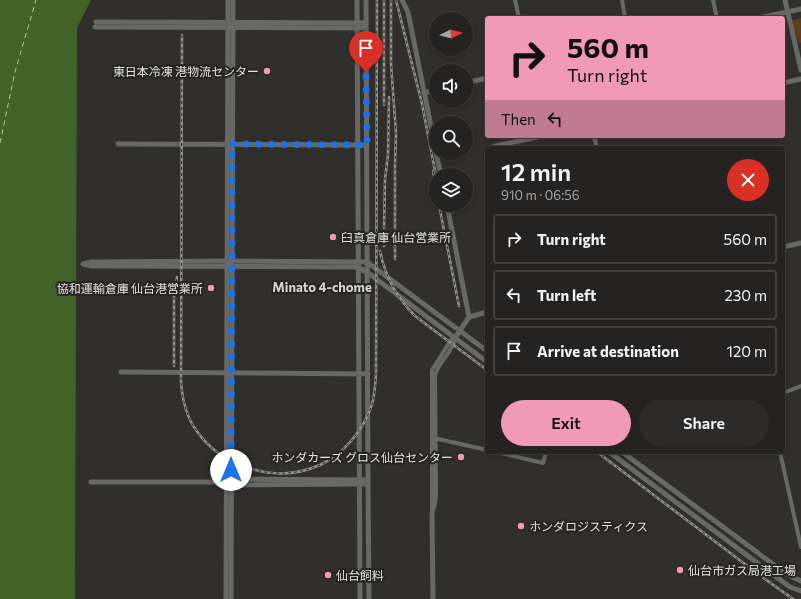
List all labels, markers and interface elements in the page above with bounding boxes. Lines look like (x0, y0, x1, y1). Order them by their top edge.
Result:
north arrow (429, 12, 473, 56)
map controls (429, 12, 473, 212)
text: 560 m (567, 30, 649, 64)
pin (349, 31, 383, 72)
icon: right (501, 32, 553, 84)
icon: arrive (355, 37, 377, 59)
place label: 東日本冷凍 港物流センター (113, 64, 259, 78)
button: sound (429, 64, 473, 108)
text: Turn right (567, 64, 647, 86)
marker: 東日本冷凍 港物流センター (262, 66, 272, 76)
icon: left (544, 108, 566, 130)
text: Then (501, 110, 536, 128)
button: search (429, 116, 473, 160)
text: 12 min (501, 157, 571, 186)
button: close (727, 159, 769, 201)
button: layers (429, 168, 473, 212)
text: 910 m · 06:56 (501, 187, 580, 203)
icon: right (503, 228, 525, 250)
place label: 臼真倉庫 仙台営業所 (341, 230, 451, 244)
text: Turn right (537, 230, 606, 248)
text: 560 m (724, 230, 767, 248)
marker: 臼真倉庫 仙台営業所 (328, 232, 338, 242)
district label: Minato 4-chome (272, 279, 372, 295)
place label: 協和運輸倉庫 仙台港営業所 (57, 281, 203, 295)
marker: 協和運輸倉庫 仙台港営業所 (206, 283, 216, 293)
icon: left (503, 284, 525, 306)
text: Turn left (537, 286, 596, 304)
text: 230 m (724, 286, 767, 304)
icon: arrive (503, 340, 525, 362)
text: Arrive at destination (537, 342, 679, 360)
text: 120 m (727, 342, 767, 360)
button: Exit (501, 400, 631, 446)
button: Share (639, 400, 769, 446)
position arrow (210, 449, 252, 491)
place label: ホンダカーズ グロス仙台センター (271, 450, 453, 464)
marker: ホンダカーズ グロス仙台センター (456, 452, 466, 462)
place label: ホンダロジスティクス (529, 519, 648, 533)
marker: ホンダロジスティクス (516, 521, 526, 531)
place label: 仙台市ガス局港工場 (688, 563, 796, 577)
marker: 仙台市ガス局港工場 (675, 565, 685, 575)
place label: 仙台飼料 (336, 568, 384, 582)
marker: 仙台飼料 (323, 570, 333, 580)

